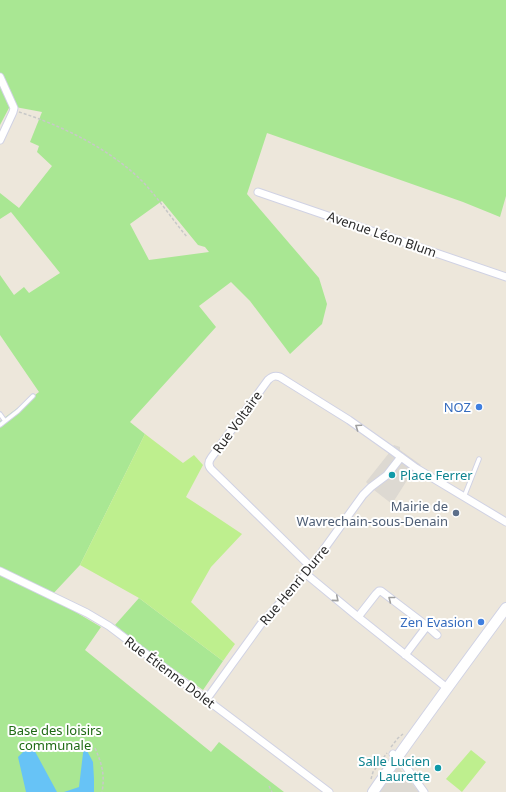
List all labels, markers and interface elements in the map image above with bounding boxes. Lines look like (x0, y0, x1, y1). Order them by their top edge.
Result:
street label: Avenue Léon Blum (325, 207, 439, 261)
street label: Rue Voltaire (208, 387, 266, 457)
place label: NOZ (444, 398, 471, 416)
marker: NOZ (474, 402, 484, 412)
one-way arrow (355, 424, 362, 432)
place label: Place Ferrer (400, 466, 473, 484)
marker: Place Ferrer (387, 470, 397, 480)
place label: Mairie de Wavrechain-sous-Denain (297, 497, 448, 530)
marker: Mairie de Wavrechain-sous-Denain (451, 508, 461, 518)
street label: Rue Henri Durre (255, 541, 333, 629)
one-way arrow (332, 594, 339, 601)
one-way arrow (388, 596, 395, 603)
place label: Zen Evasion (400, 613, 473, 631)
marker: Zen Evasion (476, 617, 486, 627)
street label: Rue Étienne Dolet (121, 632, 219, 712)
park label: Base des loisirs communale (8, 721, 102, 754)
place label: Salle Lucien Laurette (358, 752, 430, 785)
marker: Salle Lucien Laurette (433, 763, 443, 773)

